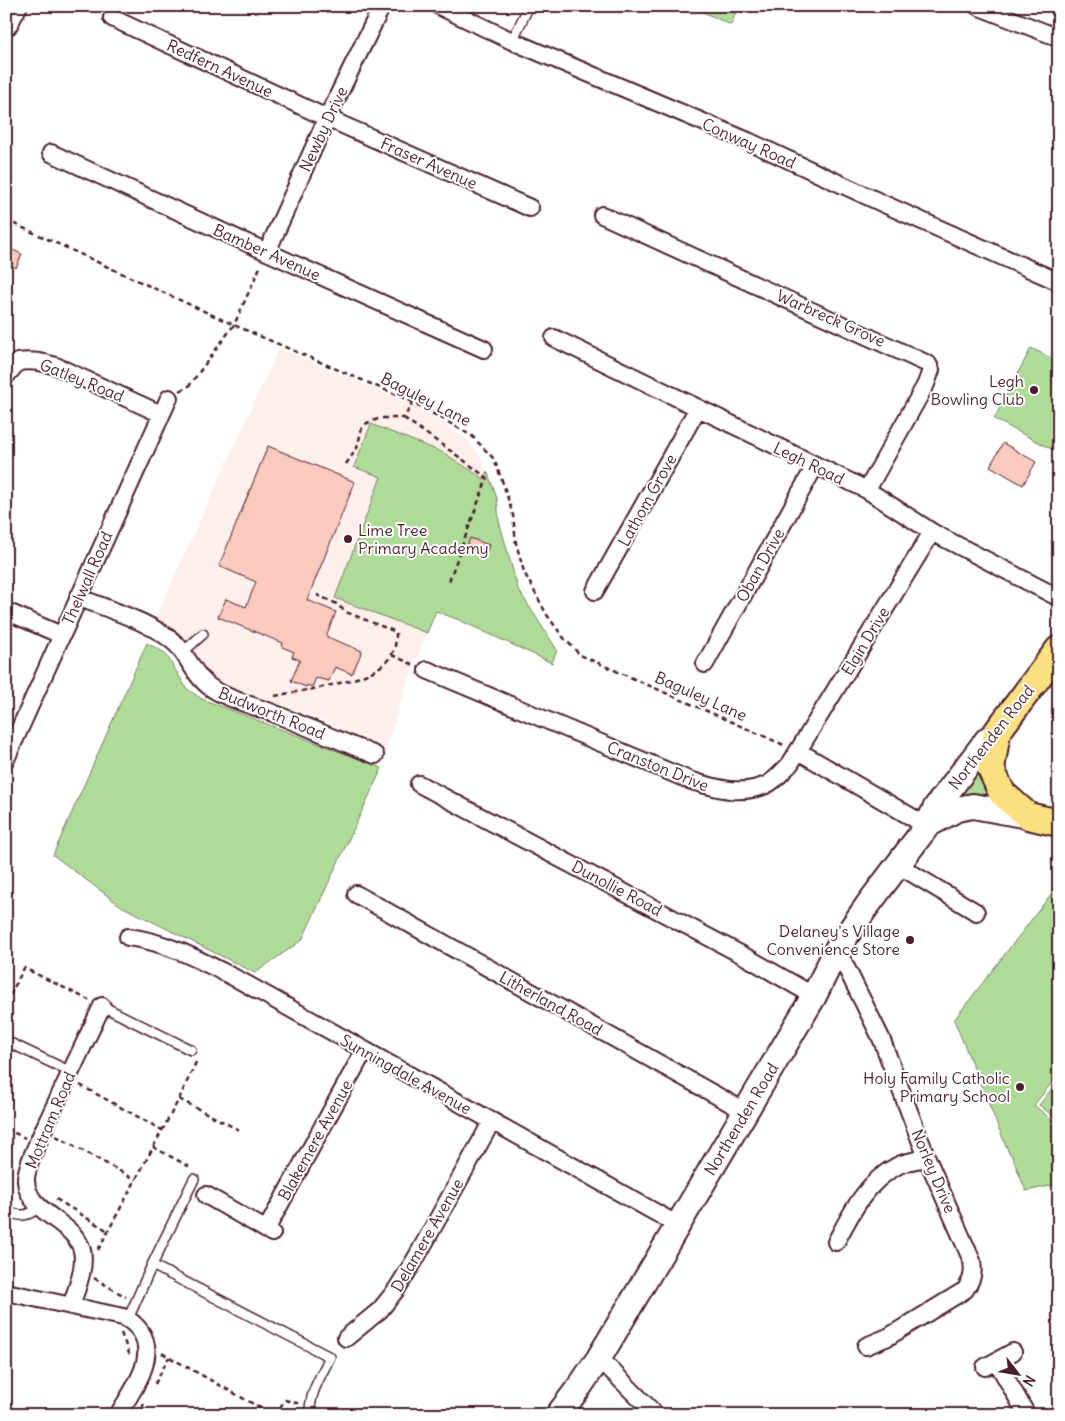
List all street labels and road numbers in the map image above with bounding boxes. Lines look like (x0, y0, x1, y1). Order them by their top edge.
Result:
street label: Redfern Avenue (164, 35, 276, 101)
street label: Newby Drive (295, 83, 351, 175)
street label: Conway Road (699, 113, 799, 173)
street label: Fraser Avenue (378, 133, 480, 193)
street label: Bamber Avenue (210, 219, 324, 285)
street label: Warbreck Grove (774, 285, 888, 351)
street label: Gatley Road (37, 354, 127, 406)
street label: Baguley Lane (378, 368, 474, 430)
street label: Legh Road (770, 437, 848, 489)
street label: Lathom Grove (613, 450, 681, 550)
street label: Oban Drive (732, 525, 788, 605)
street label: Thelwall Road (58, 528, 116, 628)
street label: Elgin Drive (837, 603, 893, 679)
street label: Baguley Lane (652, 667, 750, 725)
street label: Northenden Road (944, 681, 1038, 793)
street label: Budworth Road (216, 683, 328, 743)
street label: Cranston Drive (604, 737, 712, 795)
street label: Dunollie Road (568, 856, 666, 920)
street label: Litherland Road (496, 966, 606, 1040)
street label: Sunningdale Avenue (337, 1030, 475, 1118)
street label: Northenden Road (700, 1059, 782, 1179)
street label: Mottram Road (21, 1069, 79, 1171)
street label: Blakemere Avenue (274, 1076, 356, 1204)
street label: Norley Drive (907, 1126, 961, 1216)
street label: Delamere Avenue (386, 1175, 468, 1295)

